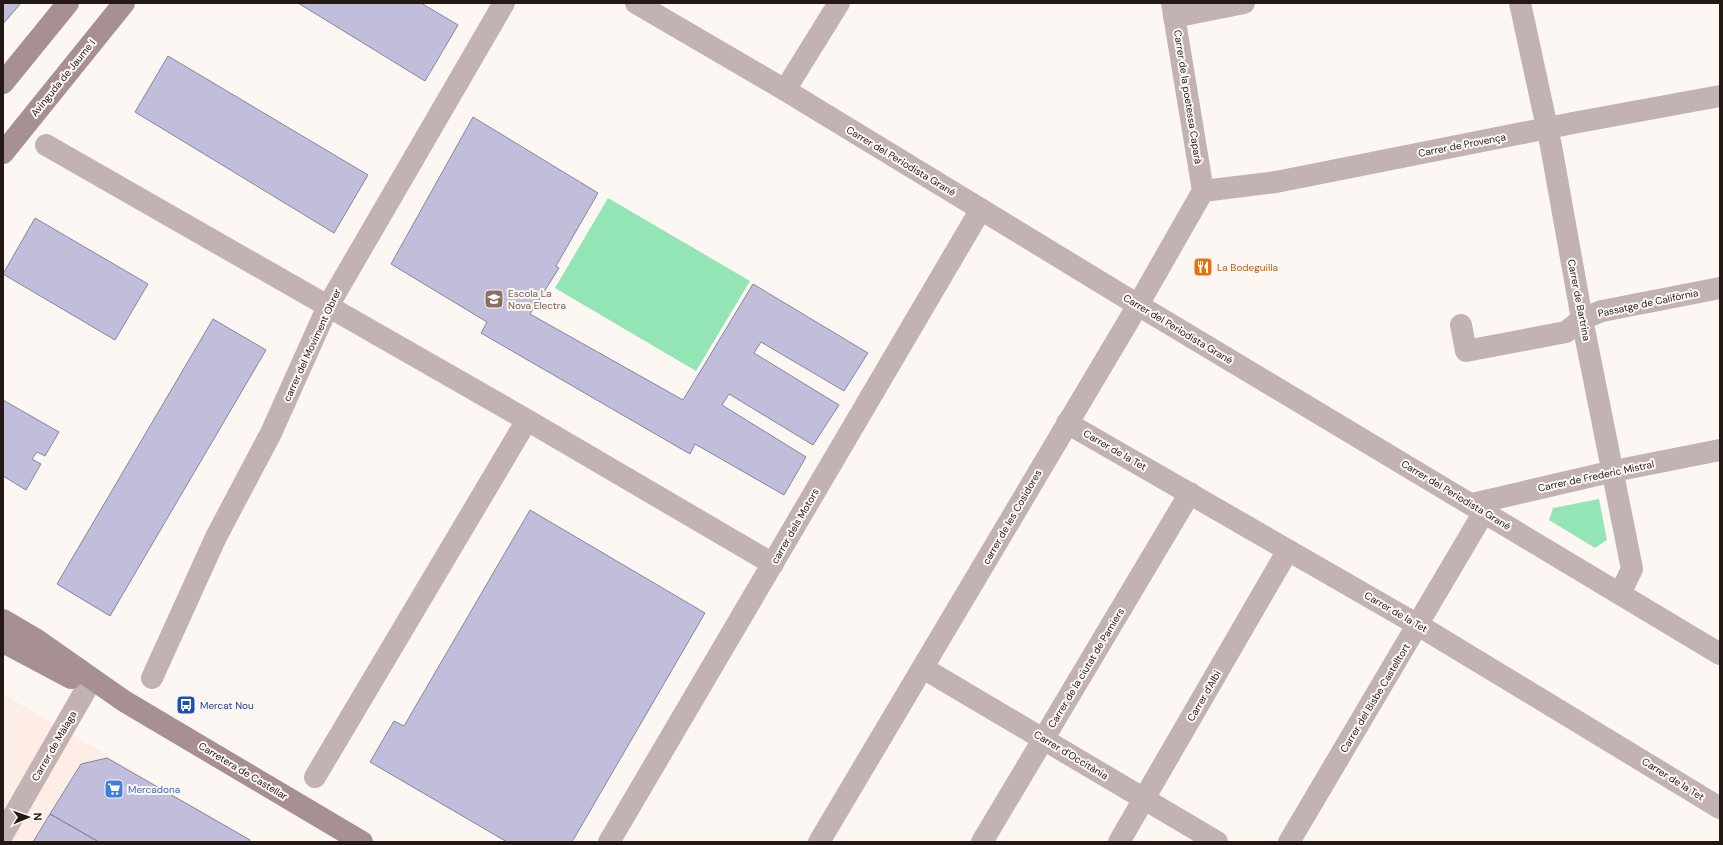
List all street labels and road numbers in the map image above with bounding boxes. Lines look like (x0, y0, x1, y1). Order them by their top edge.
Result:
street label: Carrer de la poetessa Caparà (1171, 29, 1205, 165)
street label: Avinguda de Jaume I (28, 37, 98, 119)
street label: Carrer del Periodista Grané (844, 123, 958, 199)
street label: Carrer de Provença (1417, 130, 1507, 160)
street label: Carrer de Bartrina (1565, 258, 1593, 342)
street label: carrer del Moviment Obrer (280, 286, 344, 403)
street label: Passatge de Califòrnia (1597, 286, 1699, 320)
street label: Carrer del Periodista Grané (1121, 291, 1235, 367)
street label: Carrer de la Tet (1081, 427, 1149, 473)
street label: Carrer del Periodista Grané (1399, 457, 1513, 533)
street label: Carrer de Frederic Mistral (1537, 457, 1655, 495)
street label: carrer de les Cosidores (979, 467, 1045, 567)
street label: carrer dels Motors (768, 486, 822, 566)
street label: Carrer de la Tet (1362, 589, 1430, 635)
street label: Carrer de la ciutat de Pamiers (1045, 606, 1127, 730)
street label: Carrer del Bisbe Castelltort (1337, 641, 1413, 755)
street label: Carrer d'Albi (1184, 668, 1224, 724)
street label: Carrer de Màlaga (29, 709, 79, 783)
street label: Carrer d'Occitània (1032, 728, 1110, 782)
street label: Carretera de Castellar (196, 739, 290, 803)
street label: Carrer de la Tet (1639, 755, 1707, 803)

